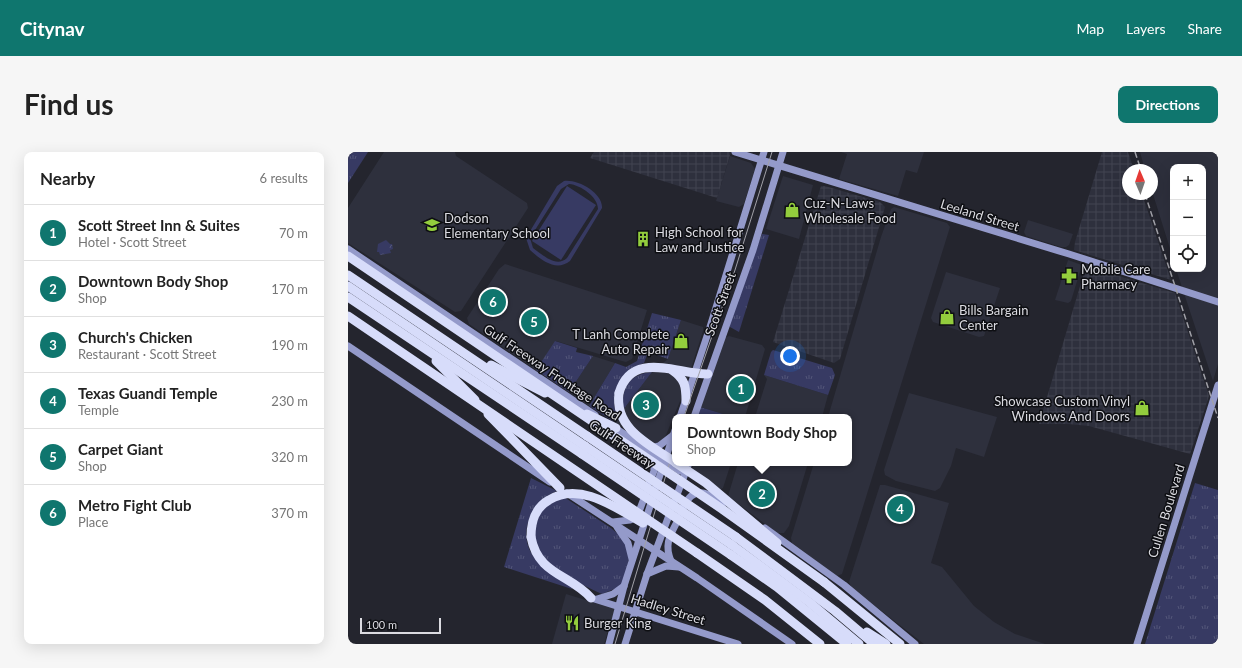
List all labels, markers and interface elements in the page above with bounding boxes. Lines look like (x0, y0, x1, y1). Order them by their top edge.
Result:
text: Citynav (20, 17, 85, 40)
text: Map (1076, 20, 1104, 37)
text: Layers (1126, 20, 1166, 37)
text: Share (1188, 20, 1222, 37)
button: Directions (1118, 86, 1218, 123)
text: Find us (24, 87, 114, 121)
north arrow (1122, 164, 1158, 200)
map controls (1170, 164, 1206, 272)
button: + (1170, 164, 1206, 200)
text: Nearby (40, 168, 95, 189)
text: 6 results (260, 170, 308, 186)
place label: Cuz-N-Laws Wholesale Food (804, 195, 896, 226)
street label: Leeland Street (939, 195, 1022, 235)
button: − (1170, 200, 1206, 236)
shop icon: Cuz-N-Laws Wholesale Food (783, 201, 801, 219)
place label: Dodson Elementary School (444, 210, 550, 241)
text: Scott Street Inn & Suites (78, 216, 240, 234)
school or university icon: Dodson Elementary School (423, 216, 441, 234)
place label: High School for Law and Justice (655, 224, 745, 255)
text: 1 (49, 225, 57, 241)
text: 70 m (279, 225, 308, 241)
building icon: High School for Law and Justice (634, 230, 652, 248)
text: Hotel · Scott Street (78, 234, 186, 250)
button: locate (1170, 236, 1206, 272)
place label: Mobile Care Pharmacy (1081, 261, 1151, 292)
pharmacy icon: Mobile Care Pharmacy (1060, 267, 1078, 285)
street label: Scott Street (701, 270, 739, 338)
text: Downtown Body Shop (78, 272, 228, 290)
text: 2 (49, 281, 57, 297)
text: 170 m (271, 281, 308, 297)
pin: 6 (480, 287, 506, 317)
text: Shop (78, 290, 107, 306)
place label: Bills Bargain Center (959, 302, 1028, 333)
pin: 5 (521, 307, 547, 337)
shop icon: Bills Bargain Center (938, 308, 956, 326)
street label: Gulf Freeway Frontage Road (481, 320, 623, 424)
place label: T Lanh Complete Auto Repair (572, 326, 669, 357)
text: Church's Chicken (78, 328, 192, 346)
shop icon: T Lanh Complete Auto Repair (672, 332, 690, 350)
text: 3 (49, 337, 57, 353)
text: 190 m (271, 337, 308, 353)
text: Restaurant · Scott Street (78, 346, 216, 362)
your location (780, 346, 800, 366)
pin: 1 (728, 374, 754, 404)
text: Texas Guandi Temple (78, 384, 218, 402)
pin: 3 (633, 390, 659, 420)
text: 4 (49, 393, 57, 409)
text: 230 m (271, 393, 308, 409)
place label: Showcase Custom Vinyl Windows And Doors (994, 393, 1130, 424)
shop icon: Showcase Custom Vinyl Windows And Doors (1133, 399, 1151, 417)
text: Temple (78, 402, 119, 418)
popup (672, 414, 852, 466)
street label: Gulf Freeway (586, 416, 658, 472)
text: Downtown Body Shop (687, 423, 837, 441)
text: Carpet Giant (78, 440, 163, 458)
text: Shop (687, 441, 716, 457)
text: 5 (49, 449, 57, 465)
text: 320 m (271, 449, 308, 465)
text: Shop (78, 458, 107, 474)
street label: Cullen Boulevard (1144, 462, 1188, 560)
pin: 2 (749, 479, 775, 509)
pin: 4 (887, 494, 913, 524)
text: Metro Fight Club (78, 496, 192, 514)
text: 6 (49, 505, 57, 521)
text: 370 m (271, 505, 308, 521)
text: Place (78, 514, 108, 530)
street label: Hadley Street (629, 590, 708, 628)
restaurant icon: Burger King (563, 614, 581, 632)
place label: Burger King (584, 615, 651, 631)
scale bar (360, 616, 441, 635)
text: 100 m (366, 618, 397, 631)

